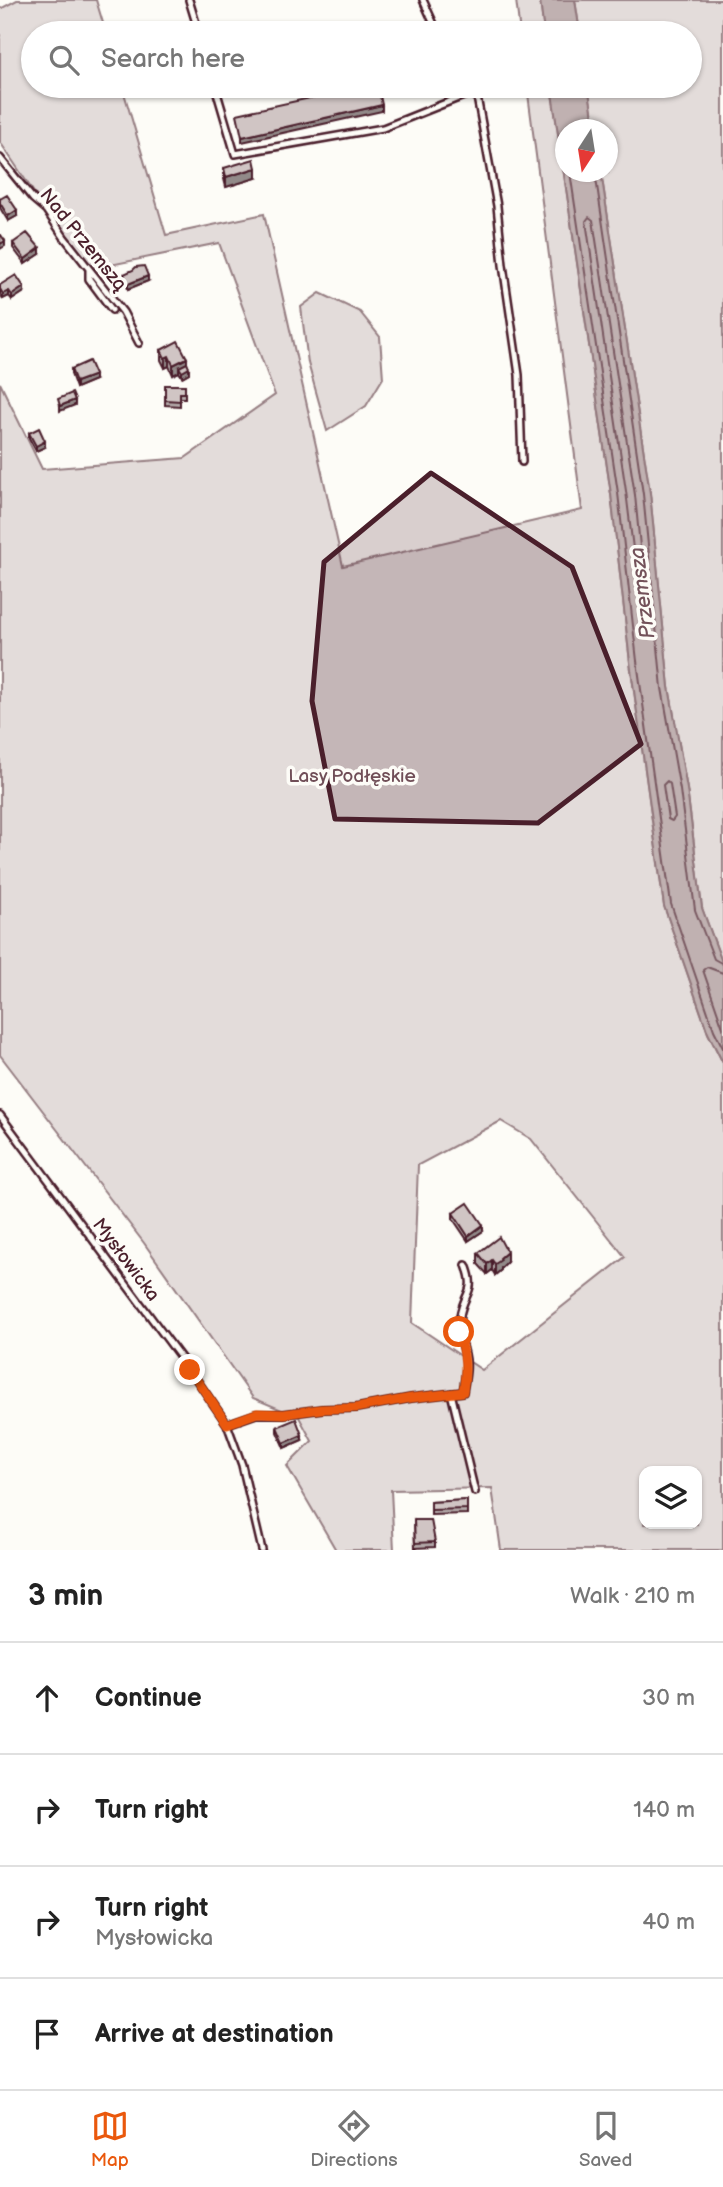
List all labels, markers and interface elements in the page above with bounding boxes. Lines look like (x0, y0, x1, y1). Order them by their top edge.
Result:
search box (21, 21, 702, 98)
icon: search (45, 41, 83, 79)
text: Search here (101, 44, 245, 75)
north arrow (555, 119, 618, 182)
street label: Nad Przemszą (35, 184, 132, 297)
water label: Przemsza (624, 546, 661, 640)
park label: Lasy Podłęskie (288, 765, 416, 788)
street label: Mysłowicka (87, 1214, 164, 1306)
route start (443, 1316, 474, 1347)
route end (174, 1354, 205, 1385)
map controls (639, 1466, 702, 1529)
button: layers (639, 1466, 702, 1529)
text: 3 min (28, 1578, 103, 1614)
text: Walk · 210 m (570, 1582, 695, 1610)
icon: ahead (28, 1679, 66, 1717)
text: Continue (95, 1683, 202, 1714)
text: 30 m (642, 1684, 695, 1712)
icon: right (28, 1791, 66, 1829)
text: Turn right (95, 1795, 208, 1826)
text: 140 m (633, 1796, 695, 1824)
text: Turn right (95, 1893, 208, 1924)
icon: right (28, 1903, 66, 1941)
text: 40 m (642, 1908, 695, 1936)
text: Mysłowicka (95, 1924, 213, 1952)
icon: arrive (28, 2015, 66, 2053)
text: Arrive at destination (95, 2019, 334, 2050)
tab: Map (91, 2107, 129, 2172)
tab: Directions (310, 2107, 398, 2172)
tab: Saved (579, 2107, 632, 2172)

